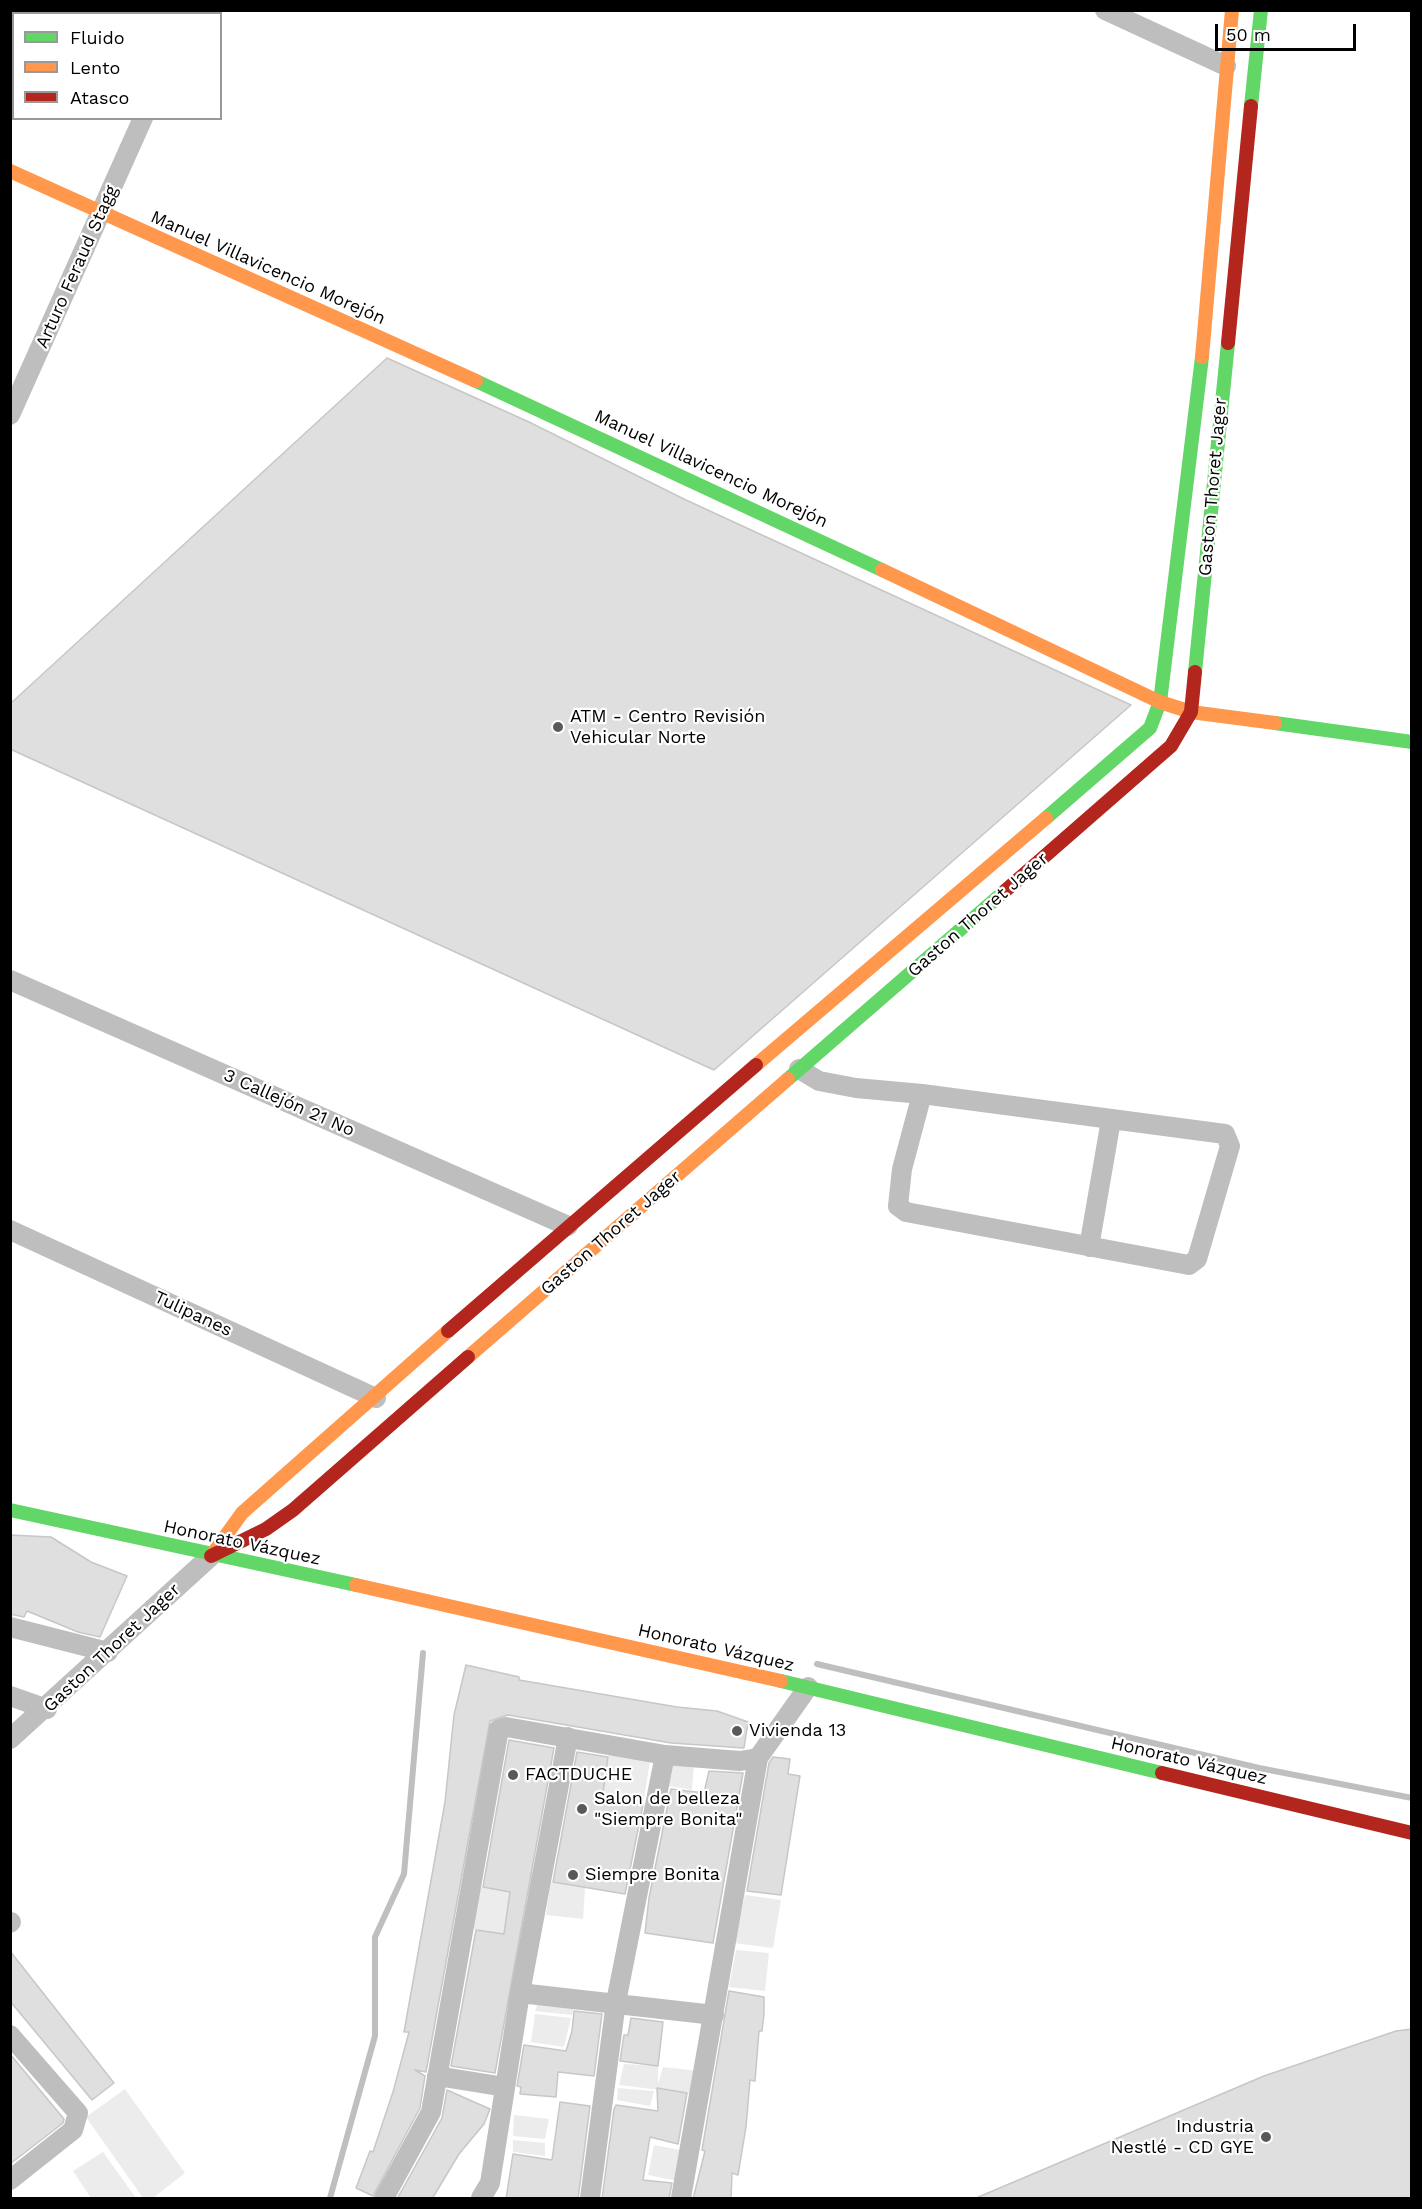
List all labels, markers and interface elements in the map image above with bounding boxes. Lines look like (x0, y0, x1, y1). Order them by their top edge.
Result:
legend (12, 12, 222, 120)
scale bar (1218, 12, 1359, 50)
text: 50 m (1226, 24, 1271, 45)
text: Fluido (70, 27, 124, 48)
text: Lento (70, 57, 120, 78)
text: Atasco (70, 87, 129, 108)
street label: Arturo Feraud Stagg (31, 182, 123, 352)
street label: Manuel Villavicencio Morejón (147, 206, 389, 330)
street label: Gaston Thoret Jager (1194, 397, 1232, 577)
street label: Manuel Villavicencio Morejón (591, 405, 831, 533)
place label: ATM - Centro Revisión Vehicular Norte (570, 706, 765, 748)
marker: ATM - Centro Revisión Vehicular Norte (551, 720, 565, 734)
street label: Gaston Thoret Jager (903, 848, 1053, 982)
street label: 3 Callejón 21 No (220, 1064, 358, 1142)
street label: Gaston Thoret Jager (536, 1166, 686, 1300)
street label: Tulipanes (151, 1287, 235, 1341)
street label: Honorato Vázquez (162, 1516, 322, 1570)
street label: Gaston Thoret Jager (39, 1579, 185, 1717)
street label: Honorato Vázquez (636, 1619, 796, 1677)
place label: Vivienda 13 (749, 1720, 846, 1742)
marker: Vivienda 13 (730, 1724, 744, 1738)
street label: Honorato Vázquez (1109, 1732, 1269, 1790)
place label: FACTDUCHE (525, 1764, 632, 1786)
marker: FACTDUCHE (506, 1768, 520, 1782)
place label: Salon de belleza "Siempre Bonita" (594, 1788, 743, 1830)
marker: Salon de belleza "Siempre Bonita" (575, 1802, 589, 1816)
place label: Siempre Bonita (585, 1864, 720, 1886)
marker: Siempre Bonita (566, 1868, 580, 1882)
place label: Industria Nestlé - CD GYE (1110, 2116, 1254, 2158)
marker: Industria Nestlé - CD GYE (1259, 2130, 1273, 2144)

